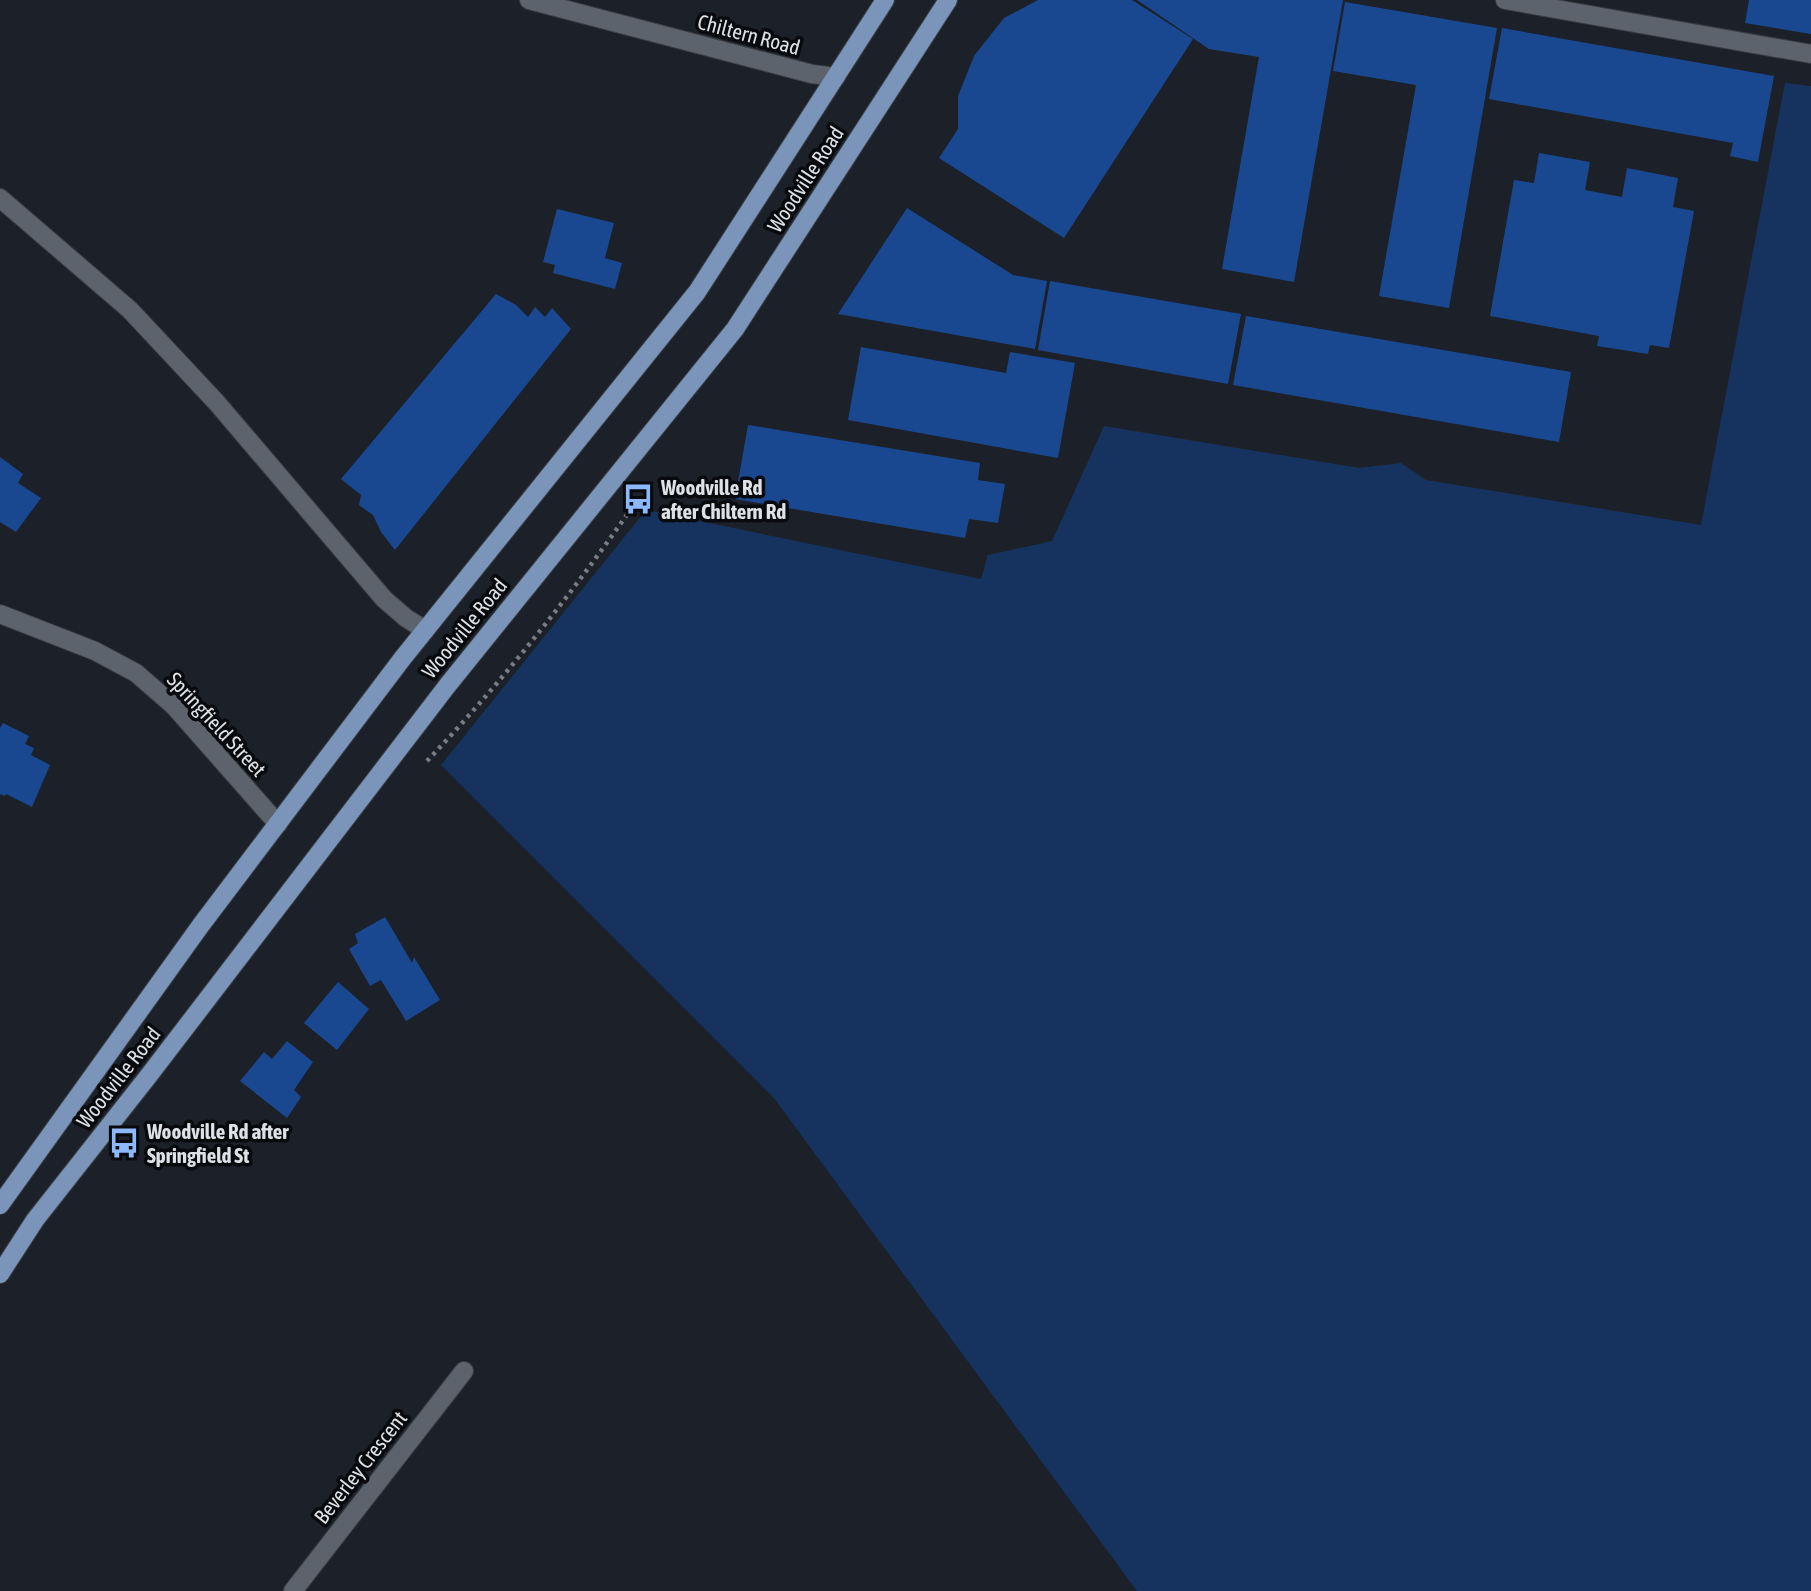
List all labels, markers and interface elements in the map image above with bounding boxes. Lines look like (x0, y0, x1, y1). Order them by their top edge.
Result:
street label: Chiltern Road (695, 9, 803, 59)
street label: Woodville Road (762, 122, 848, 236)
place label: Woodville Rd after Chiltern Rd (660, 475, 786, 523)
bus stop icon: Woodville Rd after Chiltern Rd (621, 482, 655, 516)
street label: Woodville Road (417, 573, 511, 683)
street label: Springfield Street (163, 667, 271, 781)
street label: Woodville Road (71, 1022, 165, 1132)
place label: Woodville Rd after Springfield St (146, 1119, 289, 1167)
bus stop icon: Woodville Rd after Springfield St (107, 1126, 141, 1160)
street label: Beverley Crescent (309, 1406, 411, 1528)

